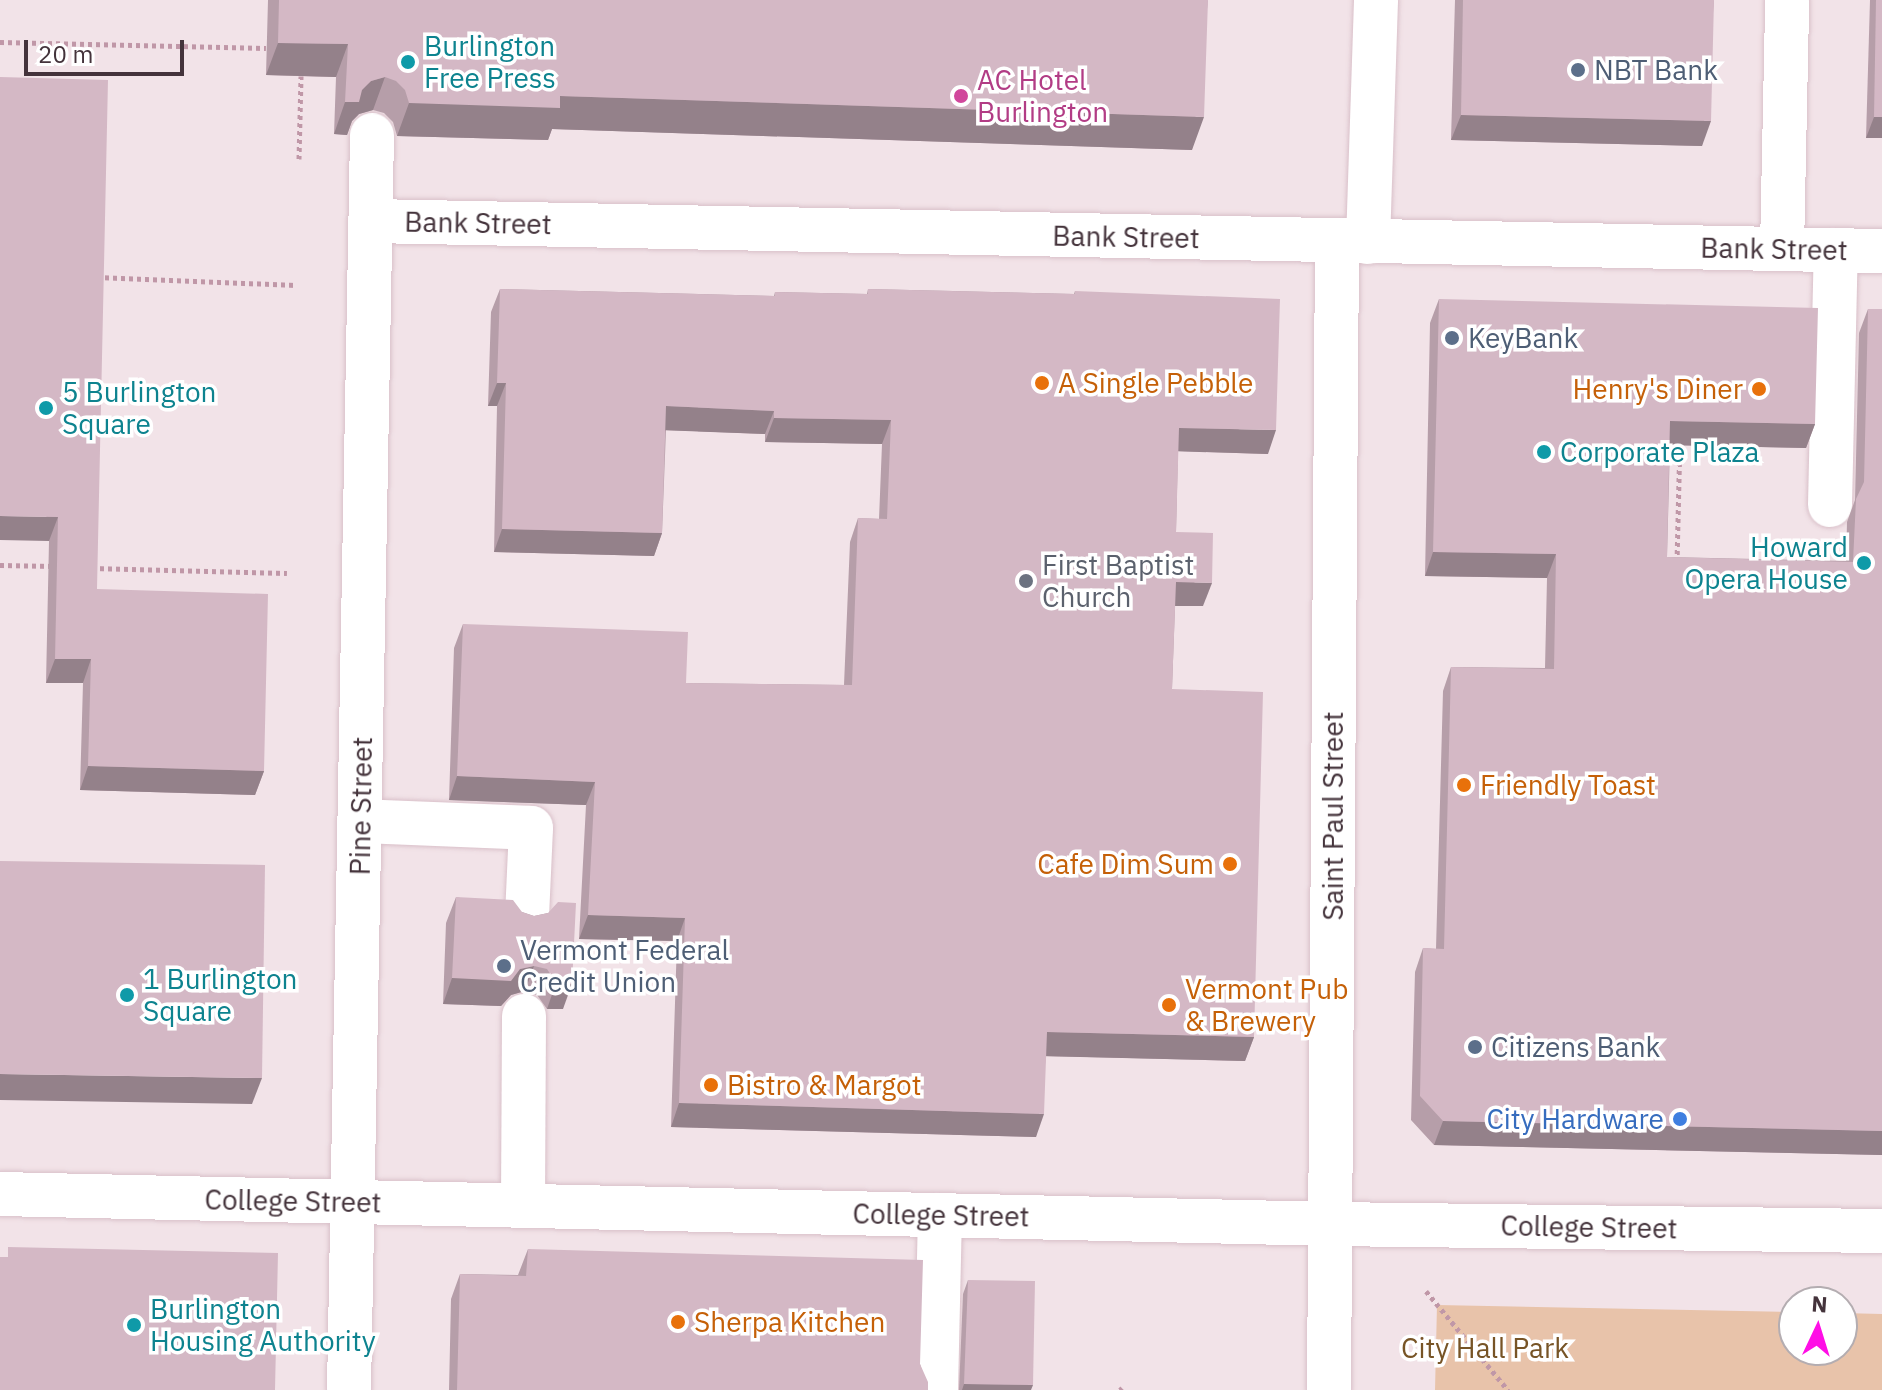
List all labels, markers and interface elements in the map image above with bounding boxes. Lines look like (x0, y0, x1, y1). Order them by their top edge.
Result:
scale bar (28, 24, 188, 74)
place label: Burlington Free Press (424, 29, 556, 95)
text: 20 m (38, 38, 93, 70)
marker: Burlington Free Press (399, 53, 417, 71)
place label: NBT Bank (1594, 53, 1718, 87)
marker: NBT Bank (1569, 61, 1587, 79)
place label: AC Hotel Burlington (977, 63, 1108, 129)
marker: AC Hotel Burlington (952, 87, 970, 105)
street label: Bank Street (404, 205, 552, 241)
street label: Bank Street (1052, 219, 1200, 255)
street label: Bank Street (1700, 231, 1848, 267)
place label: KeyBank (1468, 321, 1578, 355)
marker: KeyBank (1443, 329, 1461, 347)
place label: A Single Pebble (1058, 366, 1253, 400)
place label: Henry's Diner (1572, 372, 1743, 406)
marker: A Single Pebble (1033, 374, 1051, 392)
place label: 5 Burlington Square (62, 375, 216, 441)
marker: Henry's Diner (1750, 380, 1768, 398)
marker: 5 Burlington Square (37, 399, 55, 417)
place label: Corporate Plaza (1560, 435, 1760, 469)
marker: Corporate Plaza (1535, 443, 1553, 461)
place label: Howard Opera House (1684, 530, 1848, 596)
place label: First Baptist Church (1042, 548, 1194, 614)
marker: Howard Opera House (1855, 554, 1873, 572)
marker: First Baptist Church (1017, 572, 1035, 590)
street label: Saint Paul Street (1316, 711, 1350, 921)
street label: Pine Street (343, 736, 379, 876)
place label: Friendly Toast (1480, 768, 1656, 802)
marker: Friendly Toast (1455, 776, 1473, 794)
place label: Cafe Dim Sum (1037, 847, 1214, 881)
marker: Cafe Dim Sum (1221, 855, 1239, 873)
place label: Vermont Federal Credit Union (520, 933, 729, 999)
marker: Vermont Federal Credit Union (495, 957, 513, 975)
place label: 1 Burlington Square (143, 962, 297, 1028)
place label: Vermont Pub & Brewery (1185, 972, 1348, 1038)
marker: 1 Burlington Square (118, 986, 136, 1004)
marker: Vermont Pub & Brewery (1160, 996, 1178, 1014)
place label: Citizens Bank (1491, 1030, 1660, 1064)
marker: Citizens Bank (1466, 1038, 1484, 1056)
place label: Bistro & Margot (727, 1068, 921, 1102)
marker: Bistro & Margot (702, 1076, 720, 1094)
place label: City Hardware (1486, 1102, 1664, 1136)
marker: City Hardware (1671, 1110, 1689, 1128)
street label: College Street (204, 1183, 382, 1219)
street label: College Street (852, 1197, 1030, 1233)
street label: College Street (1500, 1209, 1678, 1245)
north arrow (1778, 1286, 1858, 1366)
text: N (1811, 1289, 1829, 1319)
place label: Burlington Housing Authority (150, 1292, 376, 1358)
place label: Sherpa Kitchen (694, 1305, 885, 1339)
marker: Sherpa Kitchen (669, 1313, 687, 1331)
marker: Burlington Housing Authority (125, 1316, 143, 1334)
park label: City Hall Park (1401, 1331, 1569, 1365)

